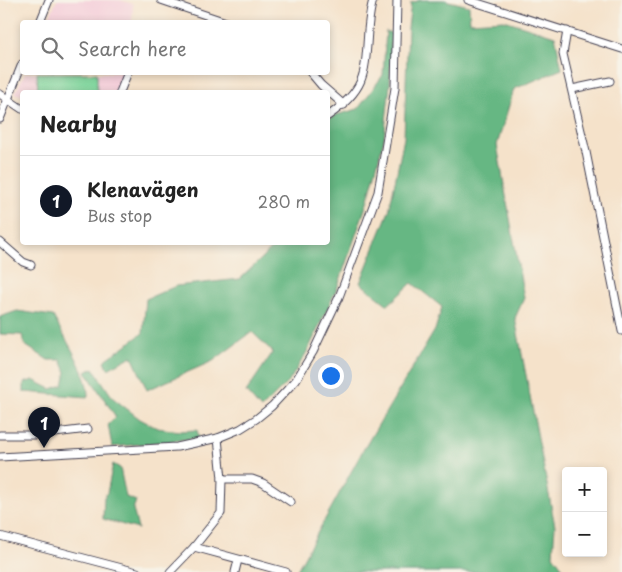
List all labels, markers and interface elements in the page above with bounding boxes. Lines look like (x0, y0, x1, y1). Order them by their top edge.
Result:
search box (20, 20, 330, 75)
icon: search (38, 34, 66, 62)
text: Search here (78, 34, 187, 62)
text: Nearby (40, 107, 117, 139)
text: Klenavägen (87, 175, 198, 203)
text: 1 (52, 189, 60, 213)
text: 280 m (258, 189, 310, 213)
text: Bus stop (87, 203, 152, 227)
your location (318, 363, 344, 389)
pin: 1 (28, 407, 60, 448)
map controls (562, 467, 607, 557)
button: + (562, 467, 607, 512)
button: − (562, 512, 607, 557)

